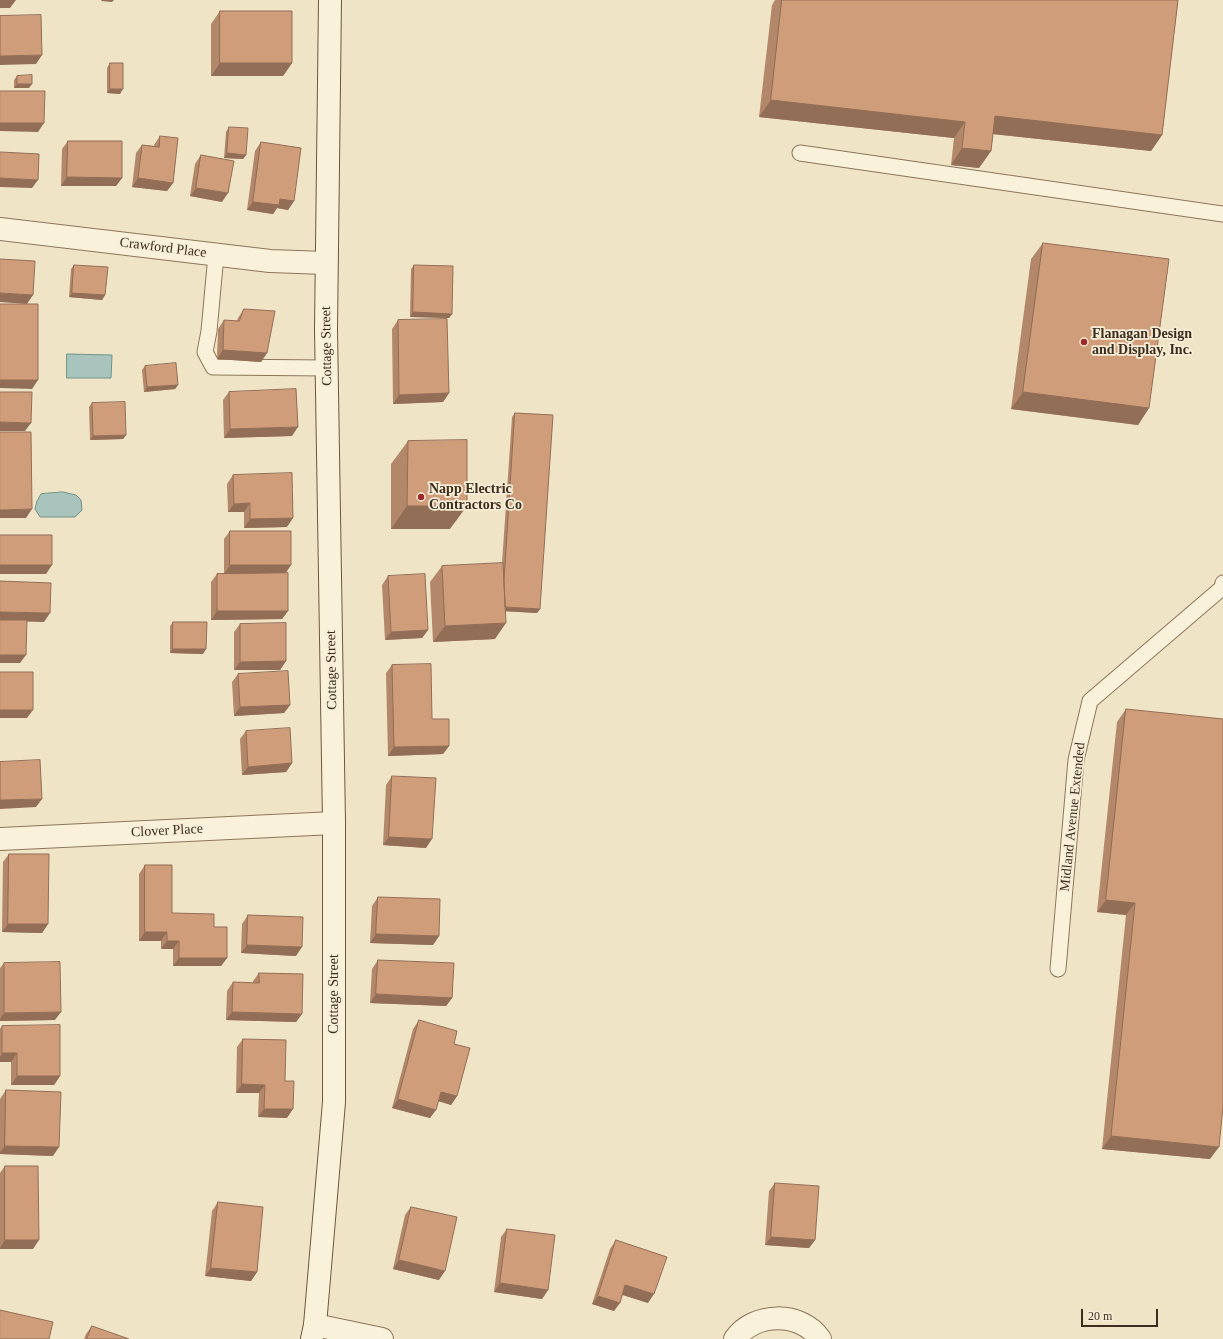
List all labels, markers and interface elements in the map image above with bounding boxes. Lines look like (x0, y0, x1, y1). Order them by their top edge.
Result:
street label: Crawford Place (119, 234, 207, 262)
street label: Cottage Street (318, 306, 336, 386)
place label: Flanagan Design and Display, Inc. (1092, 326, 1192, 358)
marker: Flanagan Design and Display, Inc. (1079, 337, 1089, 347)
place label: Napp Electric Contractors Co (429, 481, 522, 514)
marker: Napp Electric Contractors Co (416, 492, 426, 502)
street label: Cottage Street (323, 630, 341, 710)
street label: Midland Avenue Extended (1057, 742, 1089, 892)
street label: Clover Place (131, 821, 203, 841)
street label: Cottage Street (326, 954, 342, 1034)
scale bar (1083, 1301, 1160, 1327)
text: 20 m (1088, 1309, 1112, 1323)

